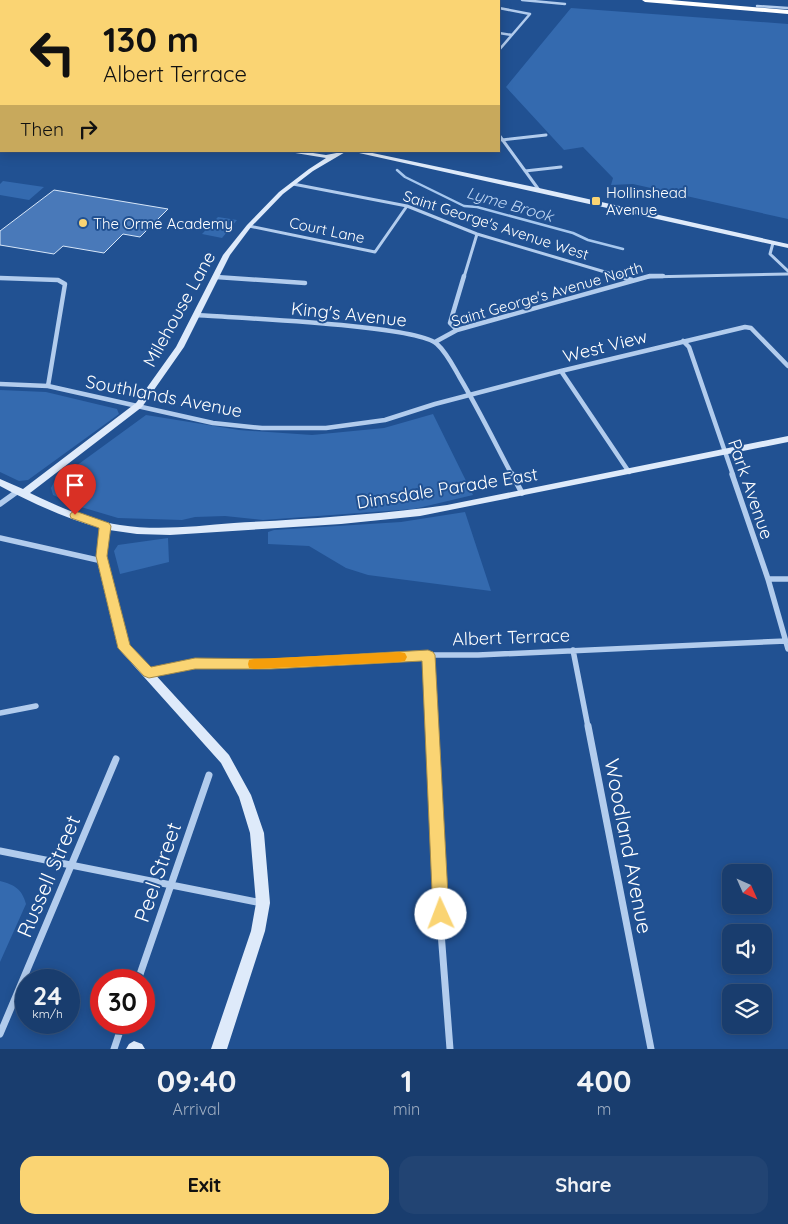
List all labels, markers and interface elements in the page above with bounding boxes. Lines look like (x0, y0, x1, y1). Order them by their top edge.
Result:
text: 130 m (103, 17, 199, 61)
icon: left (20, 20, 85, 85)
text: Albert Terrace (103, 60, 247, 88)
icon: right (74, 115, 102, 143)
text: Then (20, 117, 64, 141)
water label: Lyme Brook (464, 182, 557, 226)
place label: Hollinshead Avenue (606, 183, 687, 219)
street label: Saint George's Avenue West (401, 186, 591, 264)
marker: Hollinshead Avenue (590, 195, 602, 207)
street label: Court Lane (288, 213, 366, 247)
place label: The Orme Academy (93, 214, 233, 233)
marker: The Orme Academy (77, 217, 89, 229)
street label: Milehouse Lane (138, 247, 220, 371)
street label: Saint George's Avenue North (449, 258, 645, 330)
street label: King's Avenue (290, 296, 408, 332)
street label: West View (560, 324, 650, 368)
street label: Southlands Avenue (84, 370, 244, 422)
street label: Park Avenue (723, 436, 779, 542)
street label: Dimsdale Parade East (355, 462, 539, 514)
pin (54, 464, 96, 515)
icon: arrive (61, 471, 89, 499)
street label: Albert Terrace (452, 623, 570, 651)
street label: Woodland Avenue (599, 756, 659, 936)
street label: Russell Street (11, 811, 85, 941)
street label: Peel Street (128, 819, 186, 925)
north arrow (722, 864, 772, 914)
map controls (722, 864, 772, 1034)
position arrow (414, 887, 466, 939)
button: sound (722, 924, 772, 974)
speed limit sign: 30 (90, 969, 155, 1034)
text: 24 (33, 980, 62, 1011)
button: layers (722, 984, 772, 1034)
text: km/h (32, 1006, 63, 1021)
text: 09:40 (157, 1062, 236, 1100)
text: 1 (401, 1062, 412, 1100)
text: 400 (577, 1062, 631, 1100)
text: Arrival (173, 1099, 220, 1119)
text: min (393, 1099, 420, 1119)
text: m (597, 1099, 611, 1119)
button: Exit (20, 1156, 389, 1214)
button: Share (399, 1156, 768, 1214)

